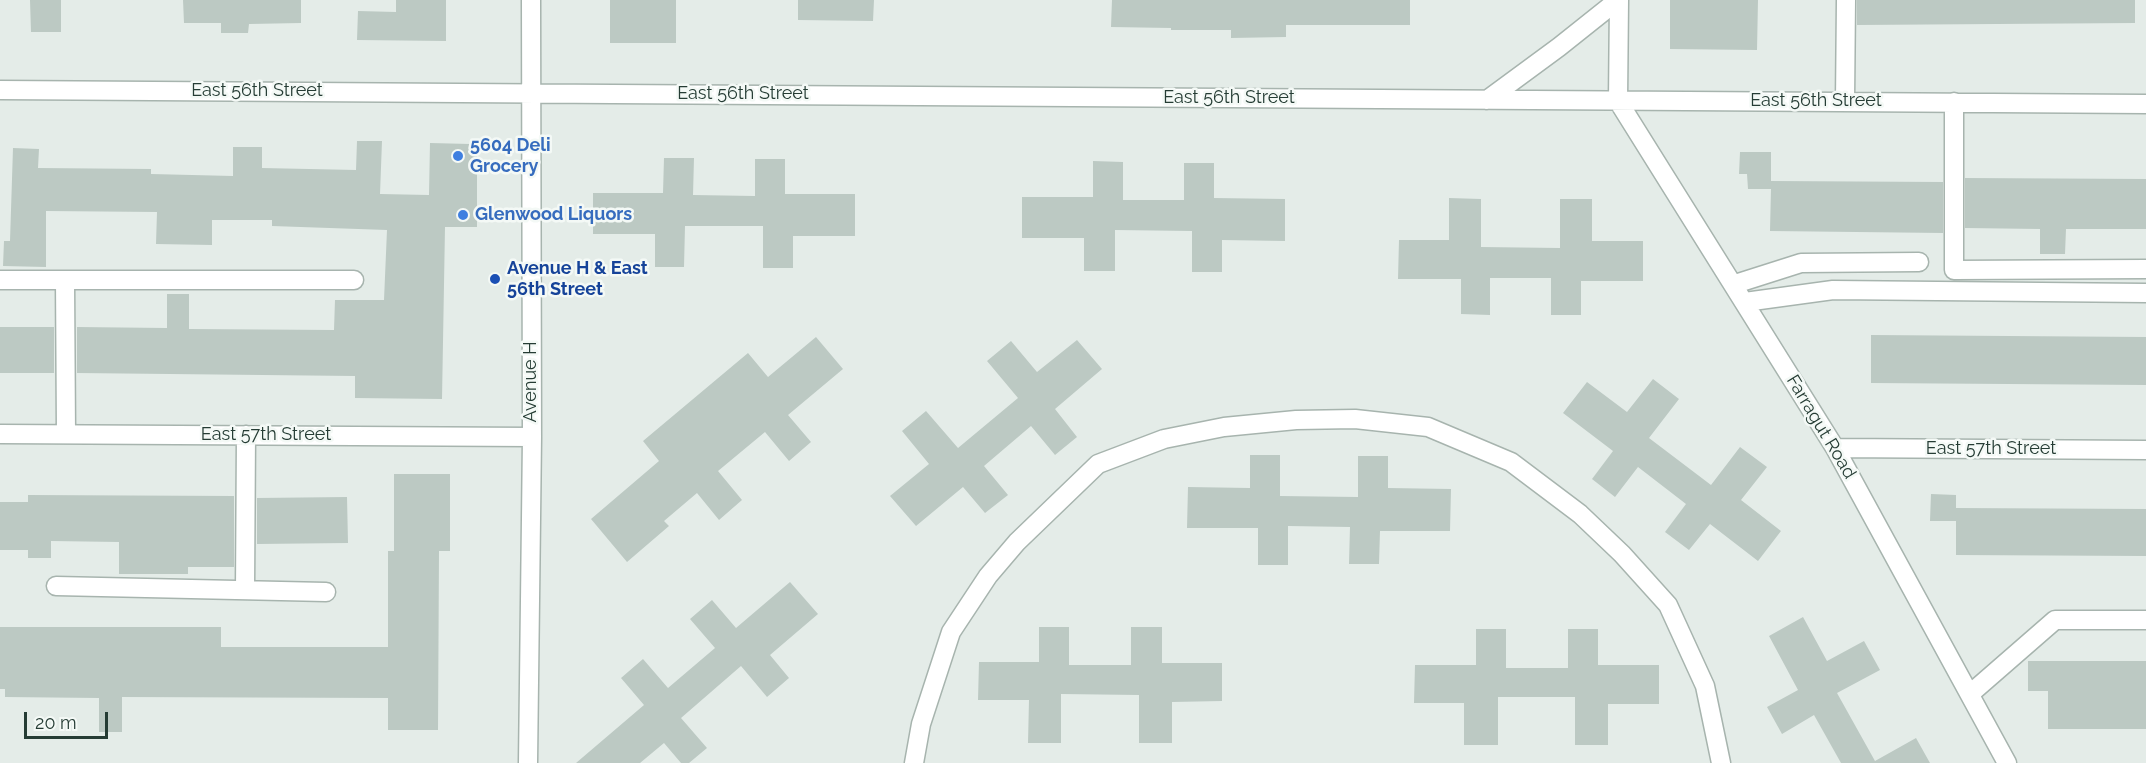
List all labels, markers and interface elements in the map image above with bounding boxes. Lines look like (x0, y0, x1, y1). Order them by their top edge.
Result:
street label: East 56th Street (191, 80, 323, 102)
street label: East 56th Street (677, 83, 809, 105)
street label: East 56th Street (1163, 87, 1295, 109)
street label: East 56th Street (1750, 90, 1882, 112)
place label: 5604 Deli Grocery (470, 135, 551, 178)
marker: 5604 Deli Grocery (451, 149, 465, 163)
place label: Glenwood Liquors (475, 204, 632, 226)
marker: Glenwood Liquors (456, 208, 470, 222)
place label: Avenue H & East 56th Street (507, 258, 648, 300)
marker: Avenue H & East 56th Street (488, 272, 502, 286)
street label: Avenue H (520, 341, 542, 423)
street label: Farragut Road (1782, 371, 1860, 483)
street label: East 57th Street (201, 424, 331, 446)
street label: East 57th Street (1926, 438, 2056, 460)
scale bar (27, 700, 111, 738)
text: 20 m (35, 712, 77, 733)

